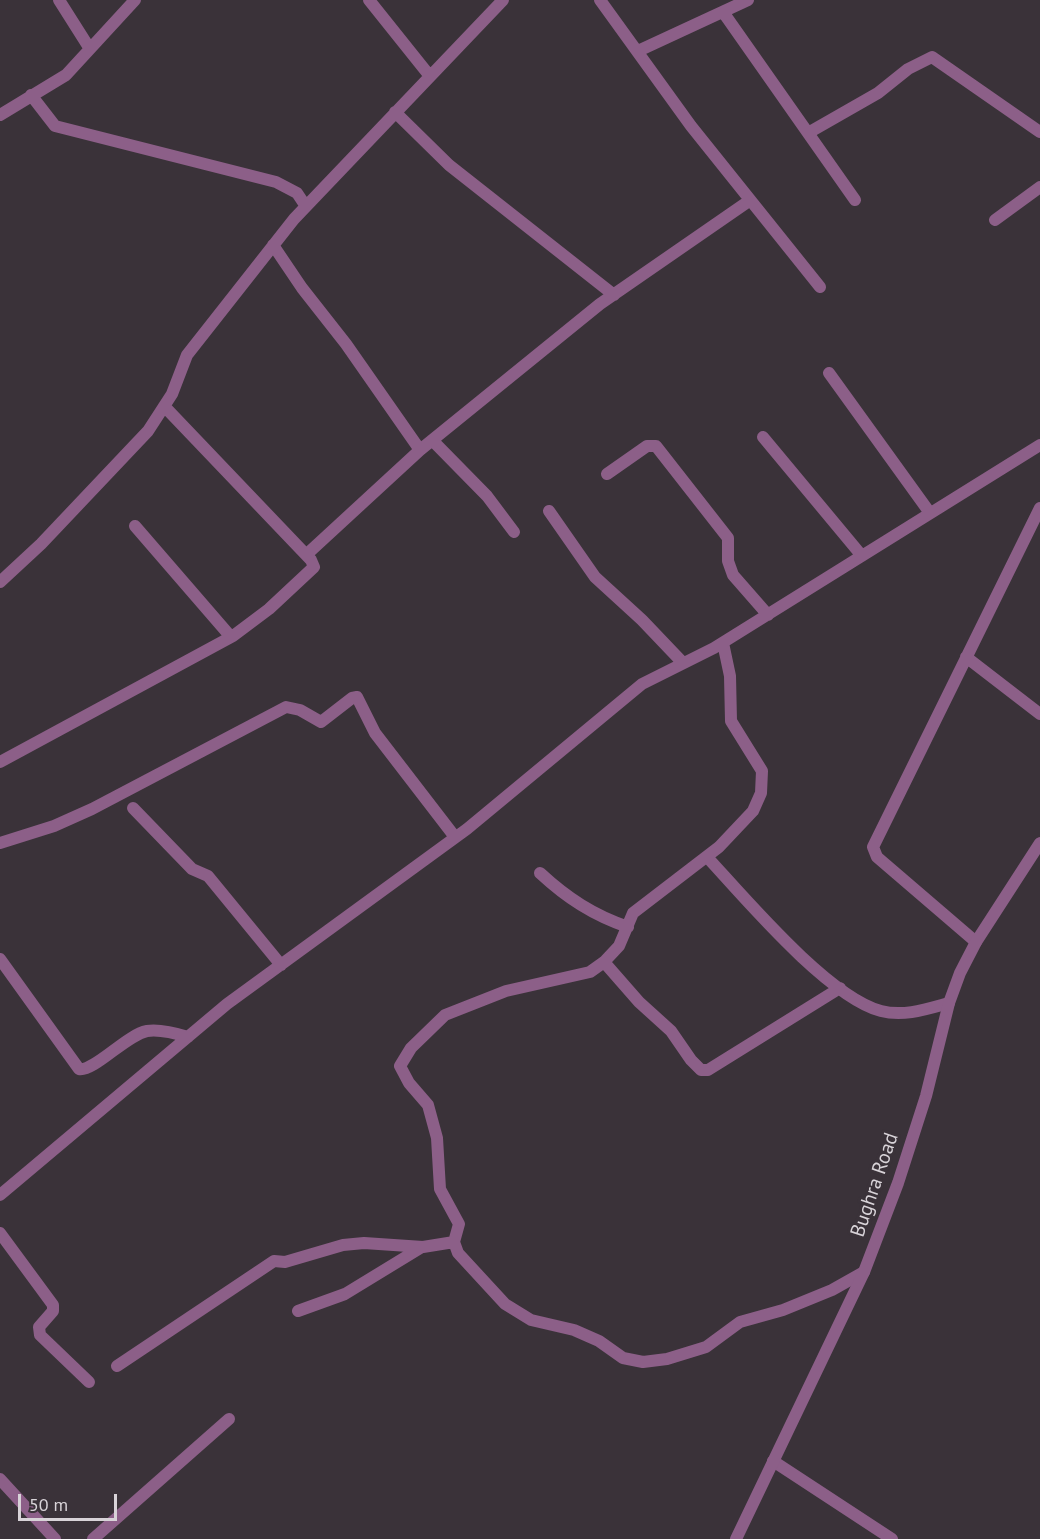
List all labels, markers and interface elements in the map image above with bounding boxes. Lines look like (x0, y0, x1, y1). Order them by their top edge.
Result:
street label: Bughra Road (846, 1130, 904, 1240)
scale bar (21, 1482, 120, 1520)
text: 50 m (29, 1493, 68, 1516)

